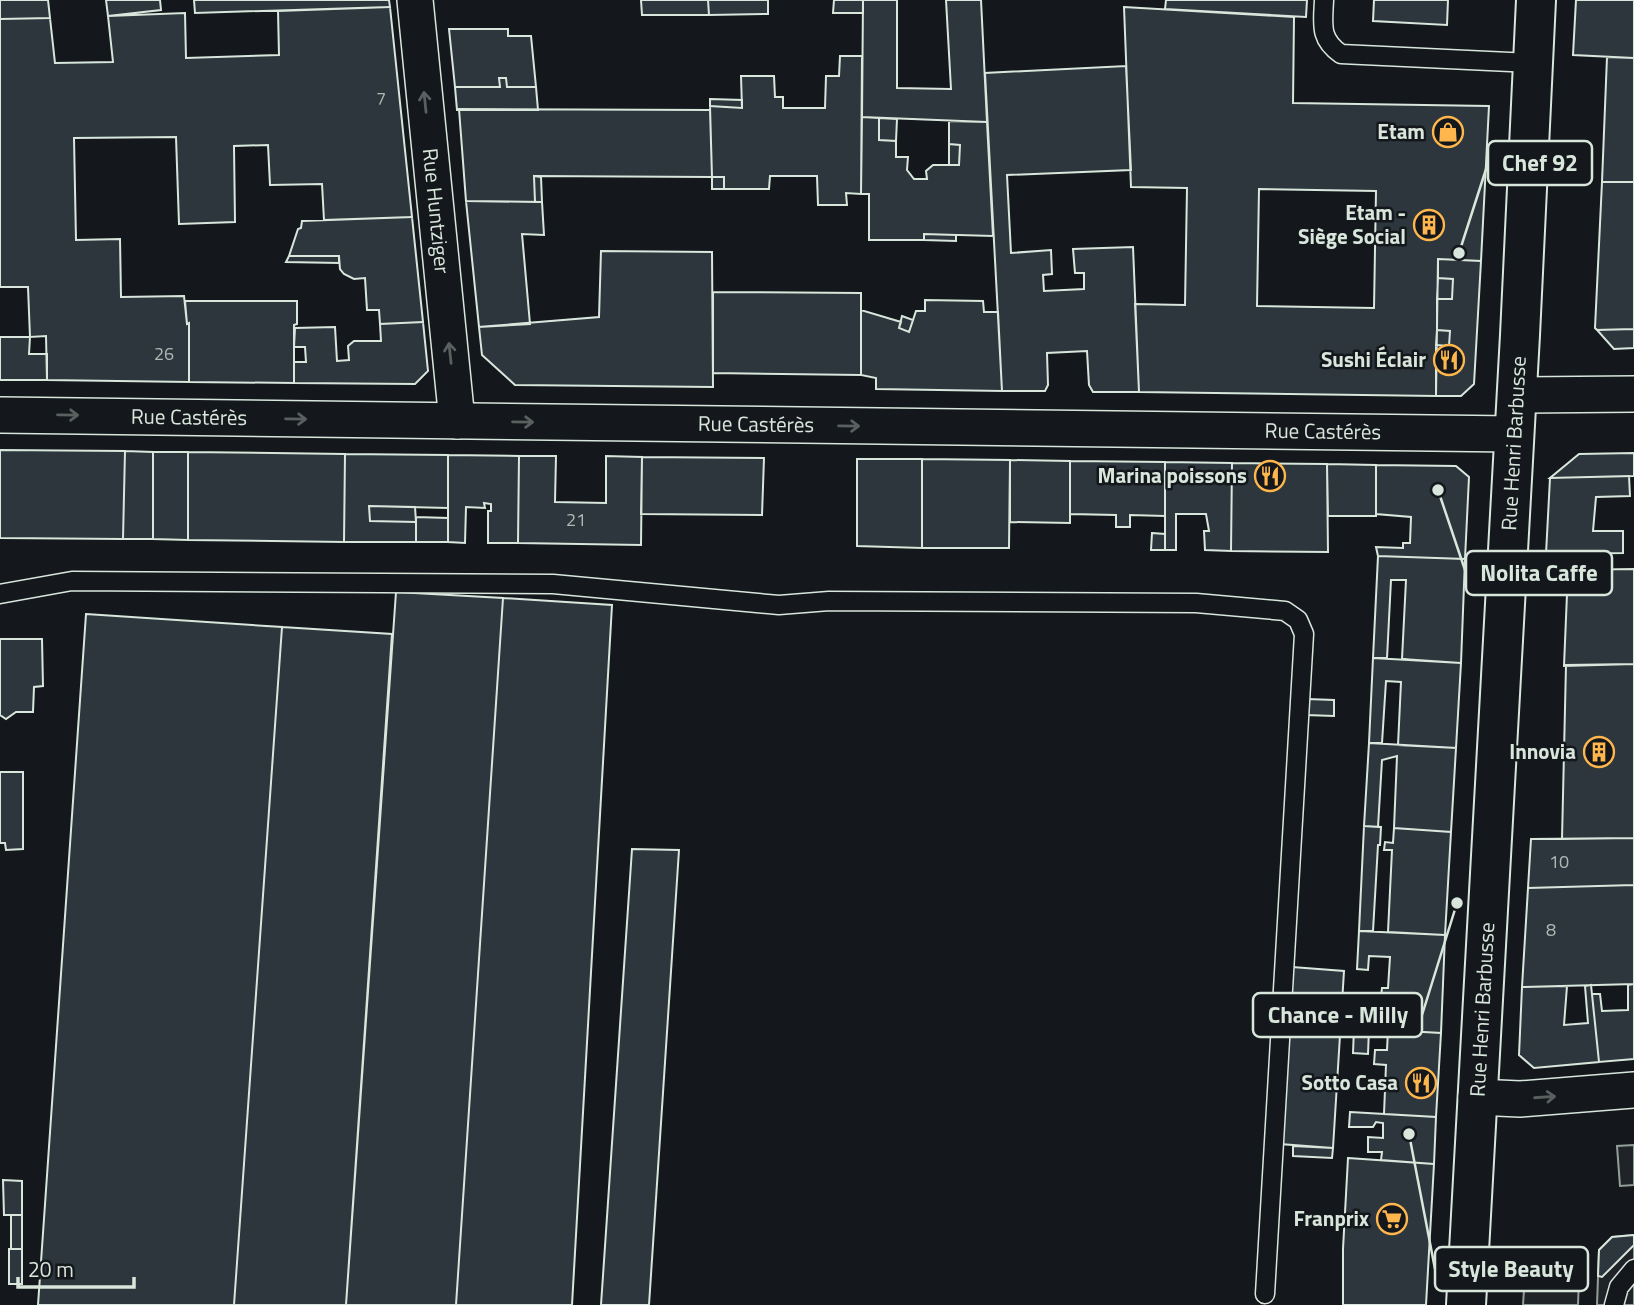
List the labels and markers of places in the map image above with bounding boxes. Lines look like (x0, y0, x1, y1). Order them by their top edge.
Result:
place label: Etam (1377, 115, 1425, 147)
shop icon: Etam (1431, 115, 1465, 149)
callout: Chef 92 (1488, 141, 1592, 185)
place label: Etam - Siège Social (1298, 196, 1406, 252)
building icon: Etam - Siège Social (1412, 208, 1446, 242)
place label: Sushi Éclair (1321, 343, 1426, 375)
restaurant icon: Sushi Éclair (1432, 343, 1466, 377)
place label: Marina poissons (1098, 459, 1247, 491)
restaurant icon: Marina poissons (1253, 459, 1287, 493)
callout: Nolita Caffe (1466, 551, 1612, 595)
place label: Innovia (1509, 735, 1576, 767)
building icon: Innovia (1582, 735, 1616, 769)
callout: Chance - Milly (1253, 993, 1422, 1037)
place label: Sotto Casa (1302, 1066, 1398, 1098)
restaurant icon: Sotto Casa (1404, 1066, 1438, 1100)
place label: Franprix (1293, 1202, 1369, 1234)
supermarket icon: Franprix (1375, 1202, 1409, 1236)
callout: Style Beauty (1435, 1247, 1588, 1291)

